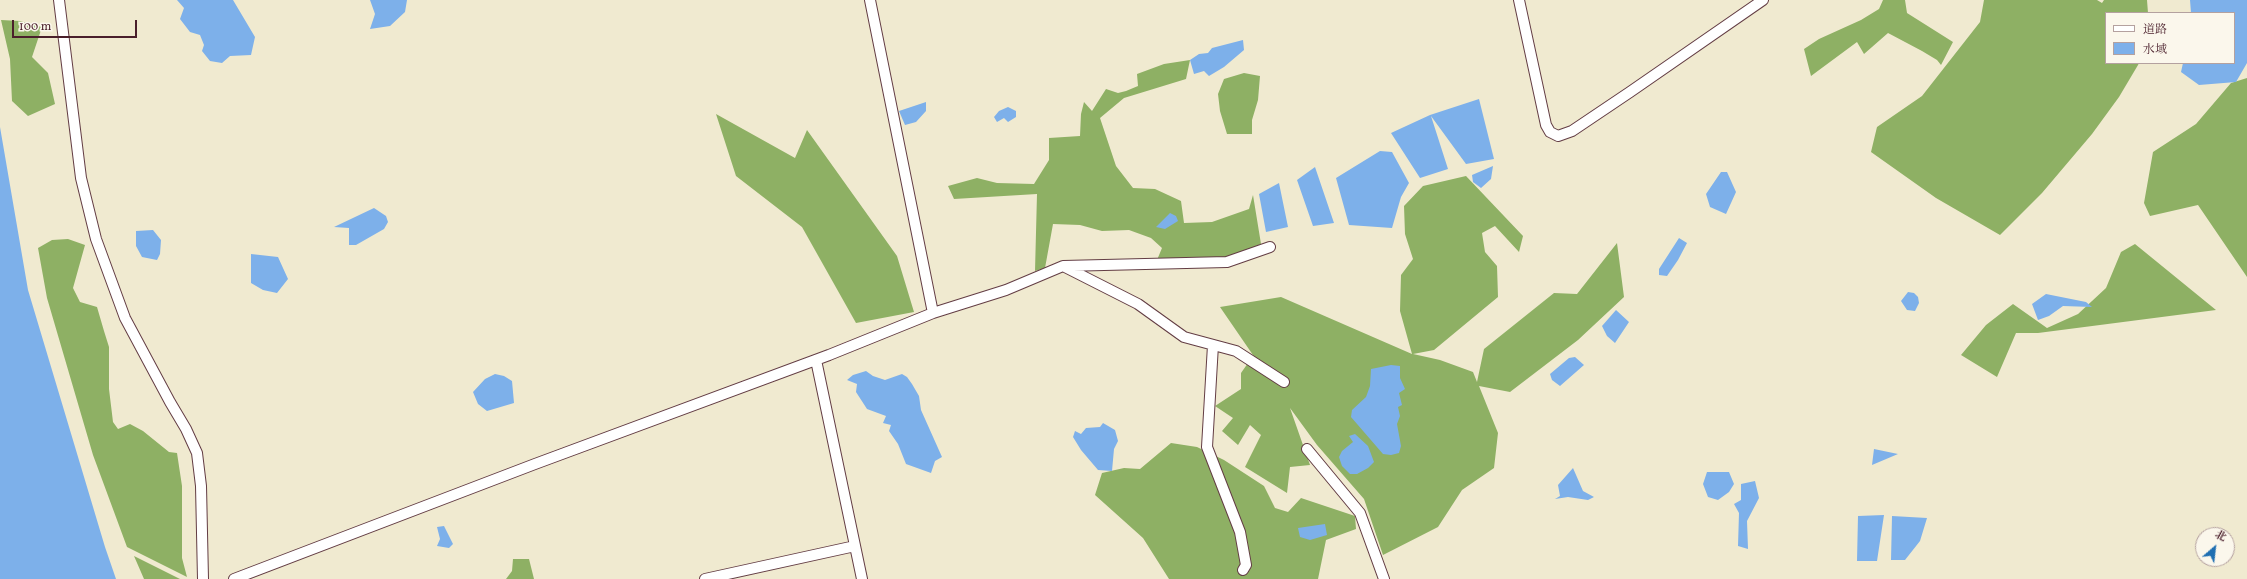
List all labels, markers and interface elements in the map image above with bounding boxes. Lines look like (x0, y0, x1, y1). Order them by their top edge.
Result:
scale bar (14, 12, 139, 38)
legend (2105, 12, 2235, 64)
text: 100 m (19, 19, 51, 35)
text: 道路 (2143, 22, 2167, 38)
text: 水域 (2143, 42, 2167, 58)
north arrow (2195, 527, 2235, 567)
text: 北 (2212, 528, 2229, 546)

